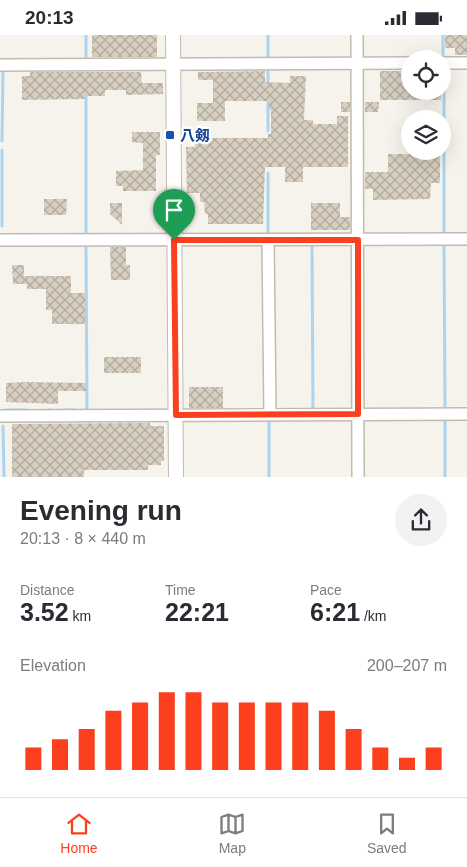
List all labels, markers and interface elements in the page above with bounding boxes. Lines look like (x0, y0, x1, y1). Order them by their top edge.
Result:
text: 20:13 (25, 7, 74, 28)
map controls (401, 50, 451, 160)
button: locate (401, 50, 451, 100)
button: layers (401, 110, 451, 160)
place label: 八剱 (180, 127, 210, 144)
marker: 八剱 (164, 129, 176, 141)
pin (153, 189, 195, 240)
icon: arrive (160, 196, 188, 224)
button: share (395, 494, 447, 546)
text: Evening run (20, 495, 182, 526)
text: 20:13 · 8 × 440 m (20, 530, 146, 547)
text: Distance (20, 582, 74, 598)
text: Time (165, 582, 196, 598)
text: Pace (310, 582, 342, 598)
text: 3.52 (20, 598, 69, 626)
text: 22:21 (165, 598, 229, 626)
text: 6:21 (310, 598, 360, 626)
text: km (69, 608, 91, 624)
text: /km (360, 608, 387, 624)
text: Elevation (20, 657, 86, 674)
text: 200–207 m (367, 657, 447, 674)
tab: Home (60, 810, 98, 856)
tab: Map (218, 810, 246, 856)
tab: Saved (367, 810, 407, 856)

